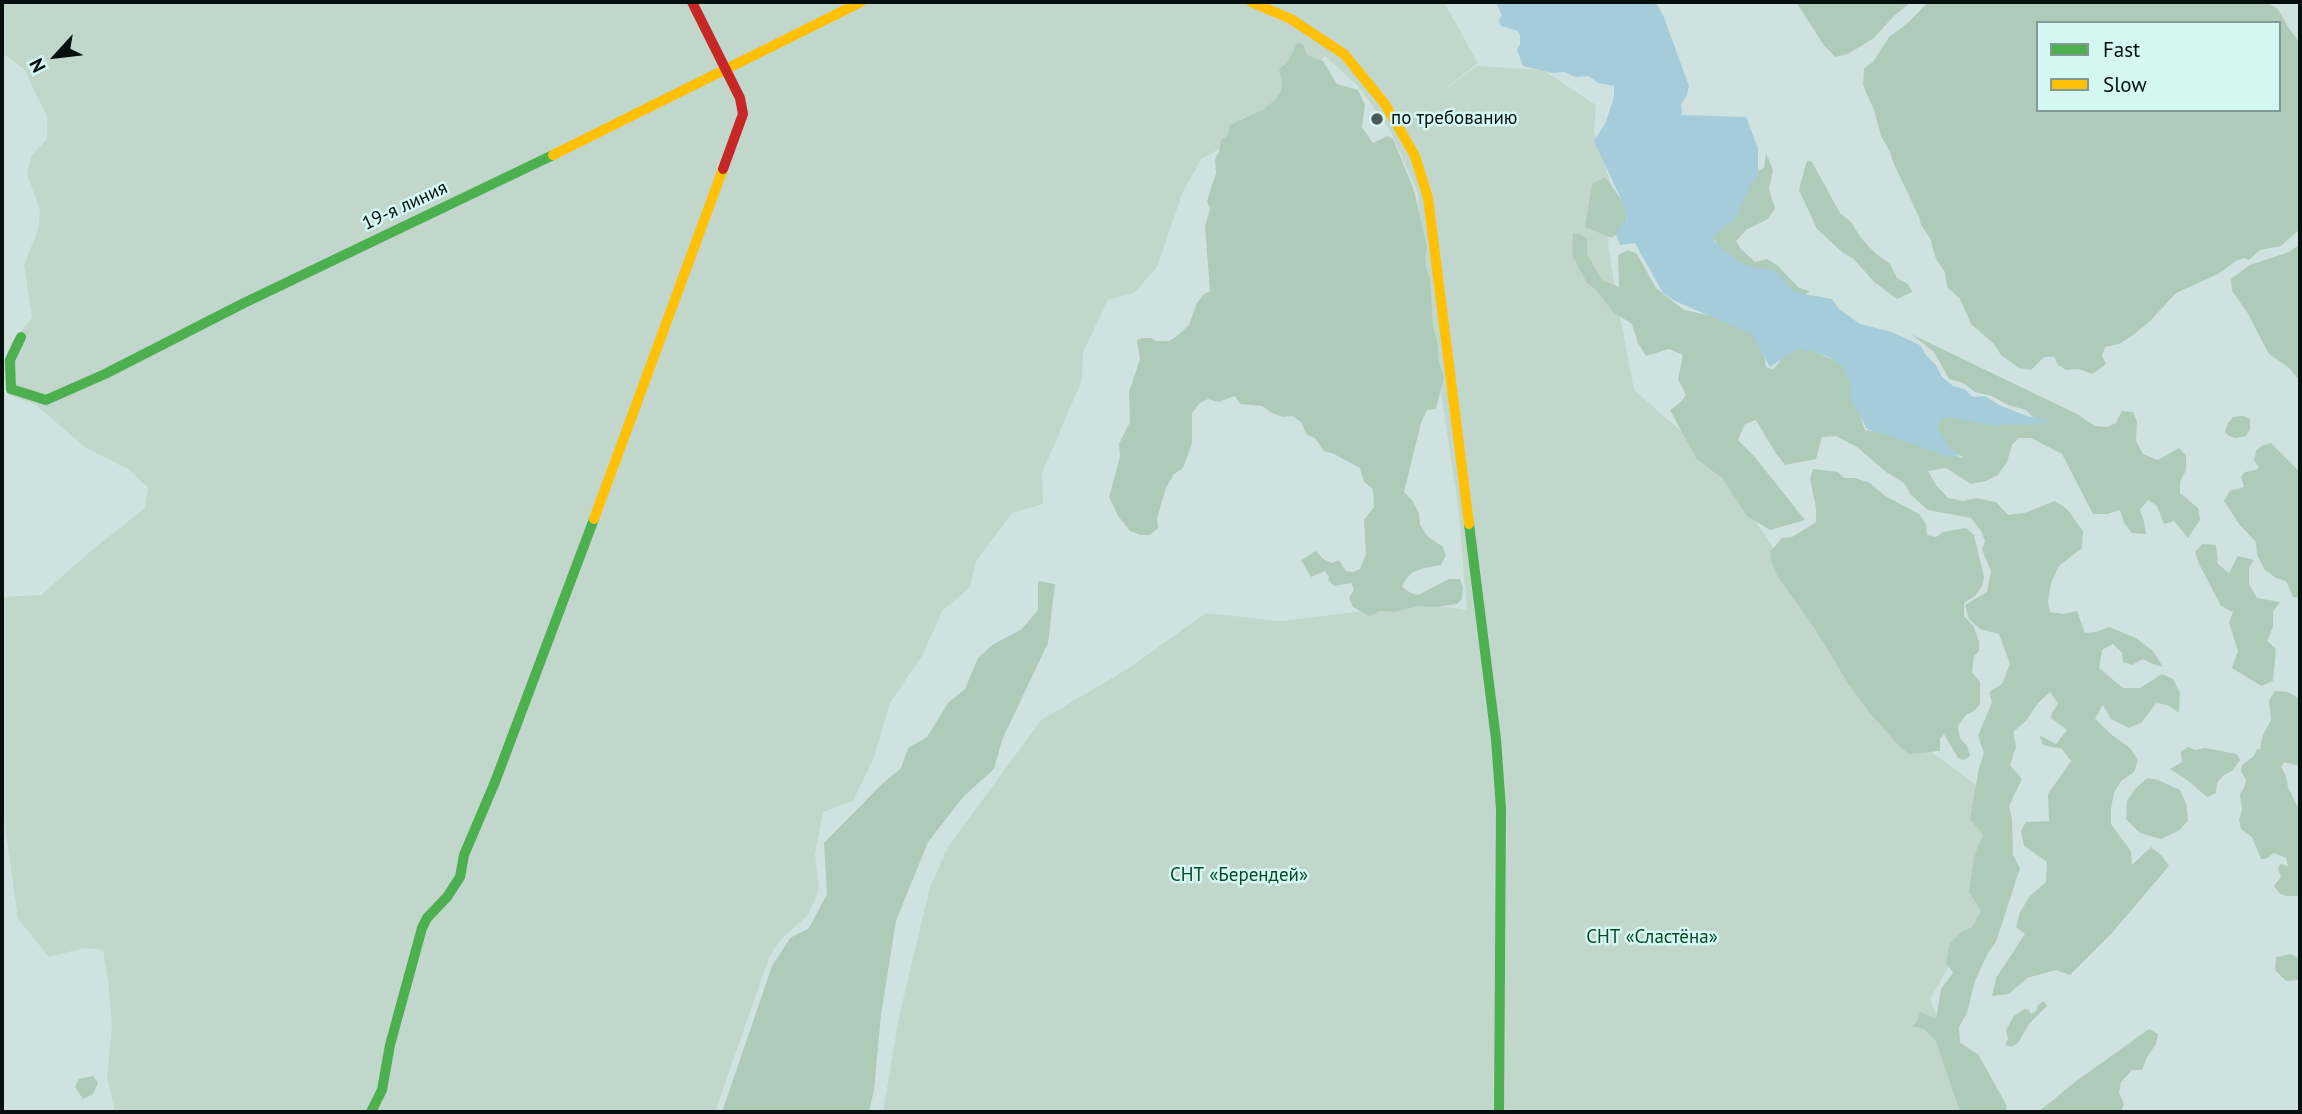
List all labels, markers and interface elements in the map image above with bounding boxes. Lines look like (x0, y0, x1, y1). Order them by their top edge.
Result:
north arrow (21, 21, 91, 91)
legend (2036, 21, 2281, 112)
text: Fast (2103, 36, 2140, 63)
text: N (24, 55, 51, 77)
text: Slow (2103, 71, 2147, 98)
place label: по требованию (1391, 108, 1517, 130)
marker: по требованию (1369, 111, 1385, 127)
street label: 19-я линия (359, 176, 451, 236)
park label: СНТ «Берендей» (1170, 865, 1308, 887)
park label: СНТ «Сластёна» (1586, 927, 1718, 949)

